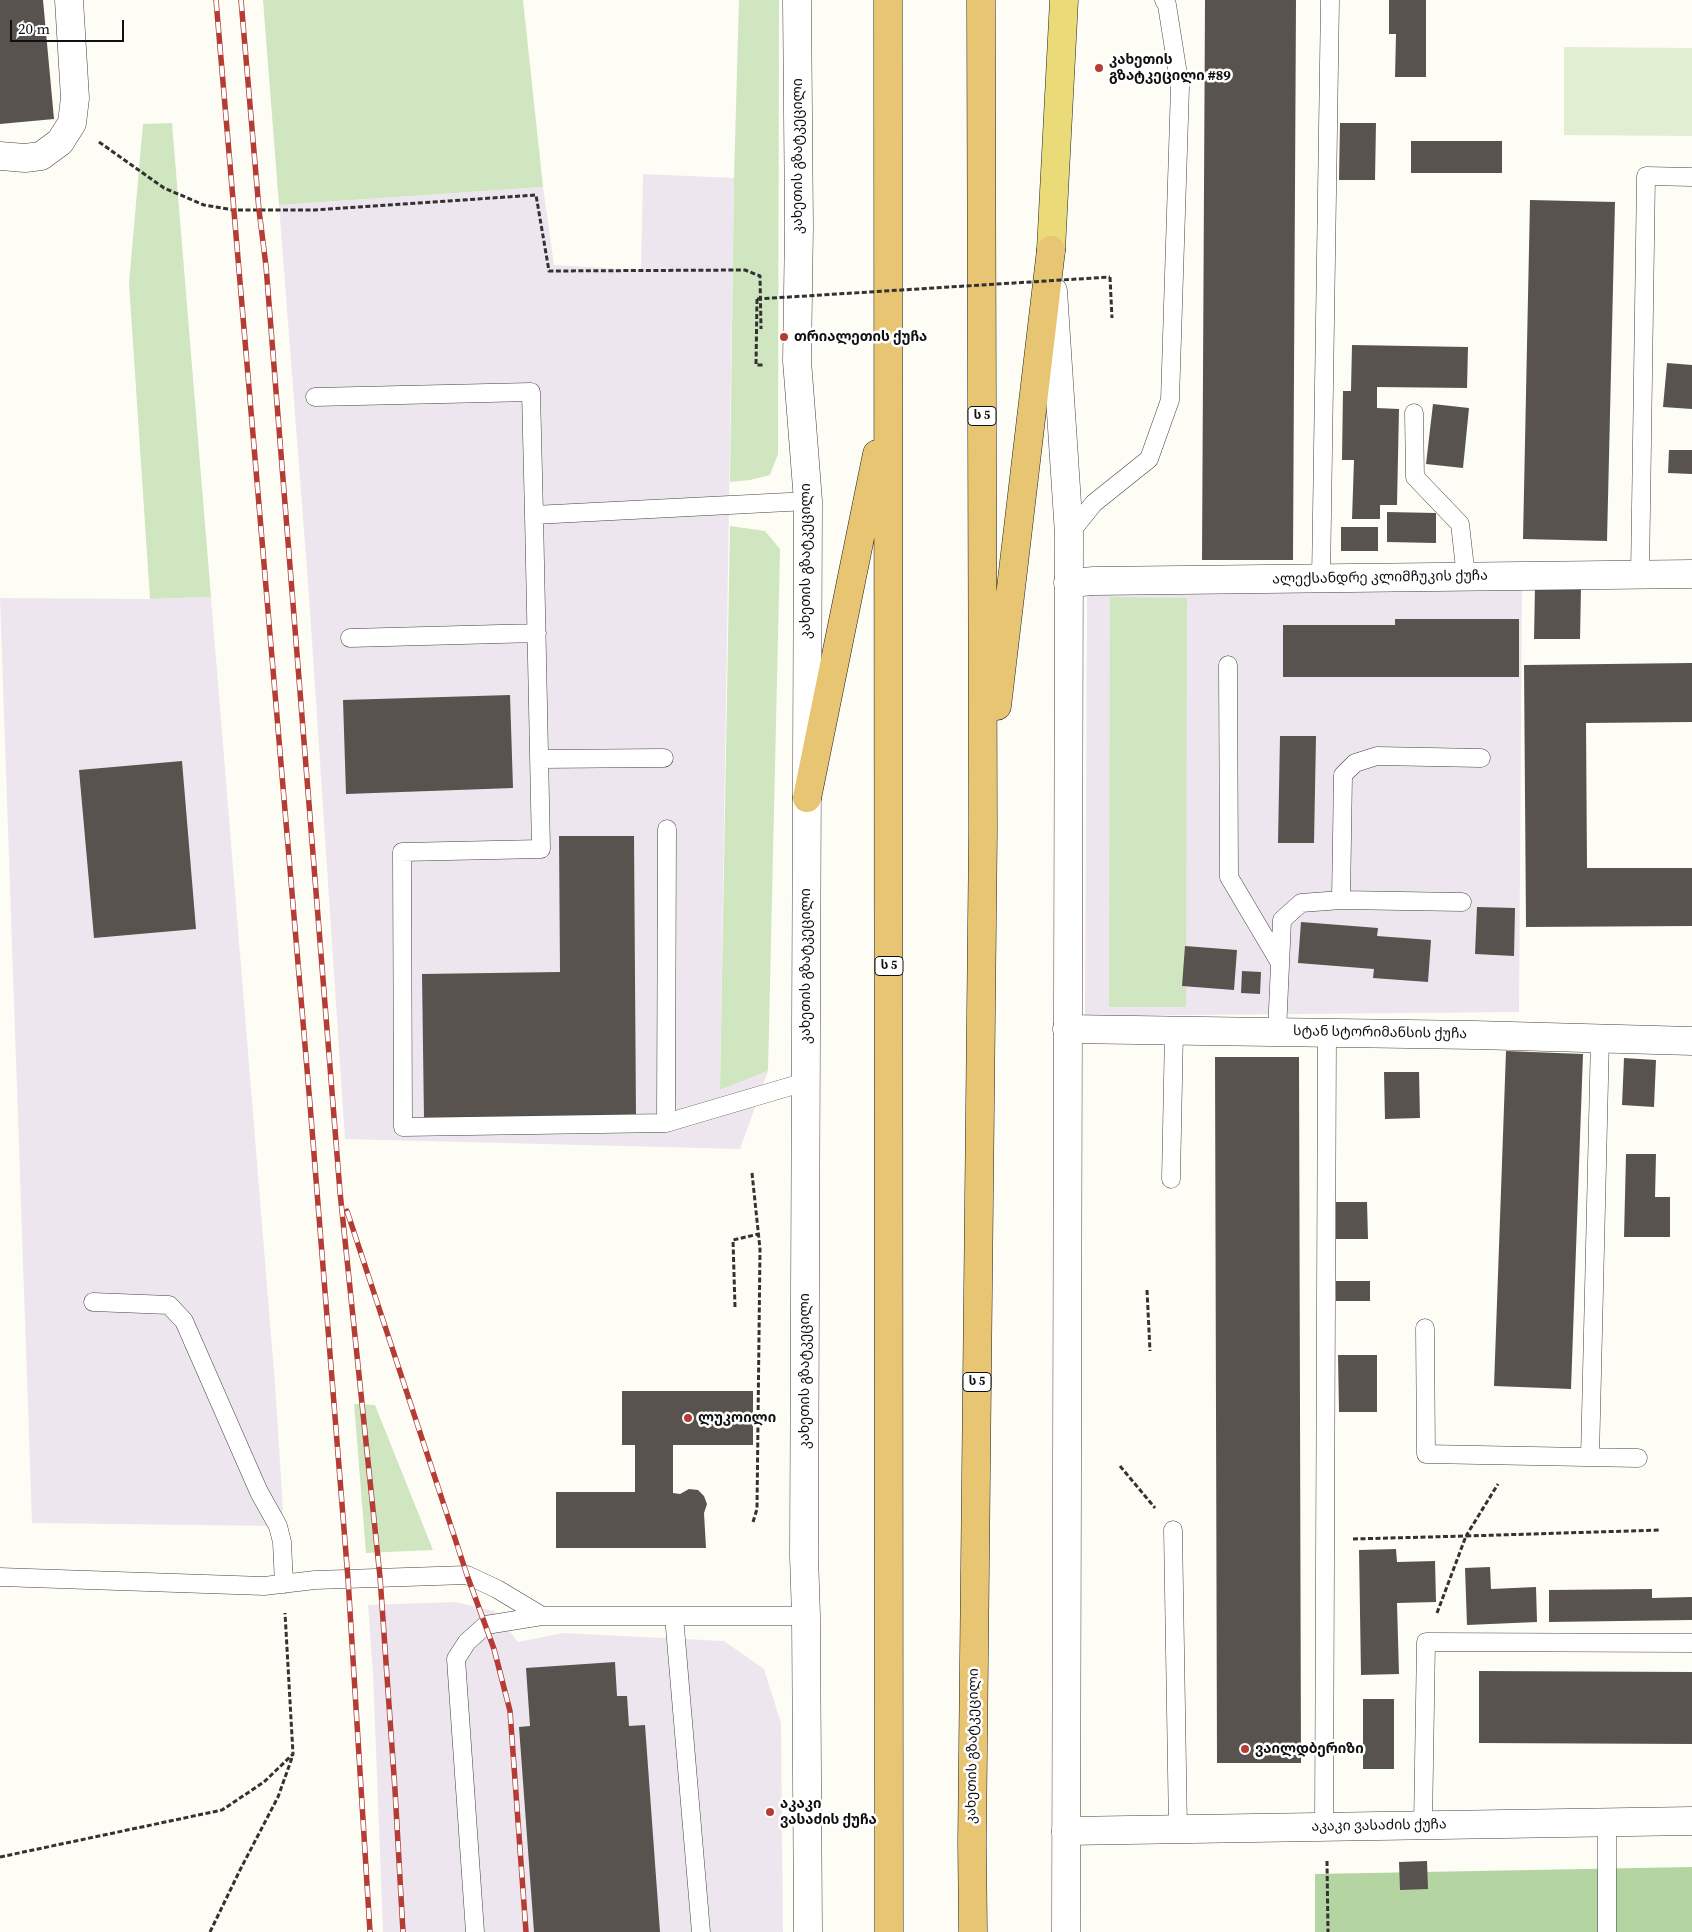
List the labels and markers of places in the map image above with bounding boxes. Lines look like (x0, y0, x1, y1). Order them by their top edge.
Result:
place label: კახეთის გზატკეცილი #89 (1109, 52, 1231, 84)
marker: კახეთის გზატკეცილი #89 (1093, 62, 1105, 74)
place label: თრიალეთის ქუჩა (794, 329, 927, 345)
marker: თრიალეთის ქუჩა (778, 331, 790, 343)
place label: ლუკოილი (698, 1410, 776, 1426)
marker: ლუკოილი (682, 1412, 694, 1424)
place label: ვაილდბერიზი (1255, 1741, 1364, 1757)
marker: ვაილდბერიზი (1239, 1743, 1251, 1755)
place label: აკაკი ვასაძის ქუჩა (780, 1796, 877, 1828)
marker: აკაკი ვასაძის ქუჩა (764, 1806, 776, 1818)

